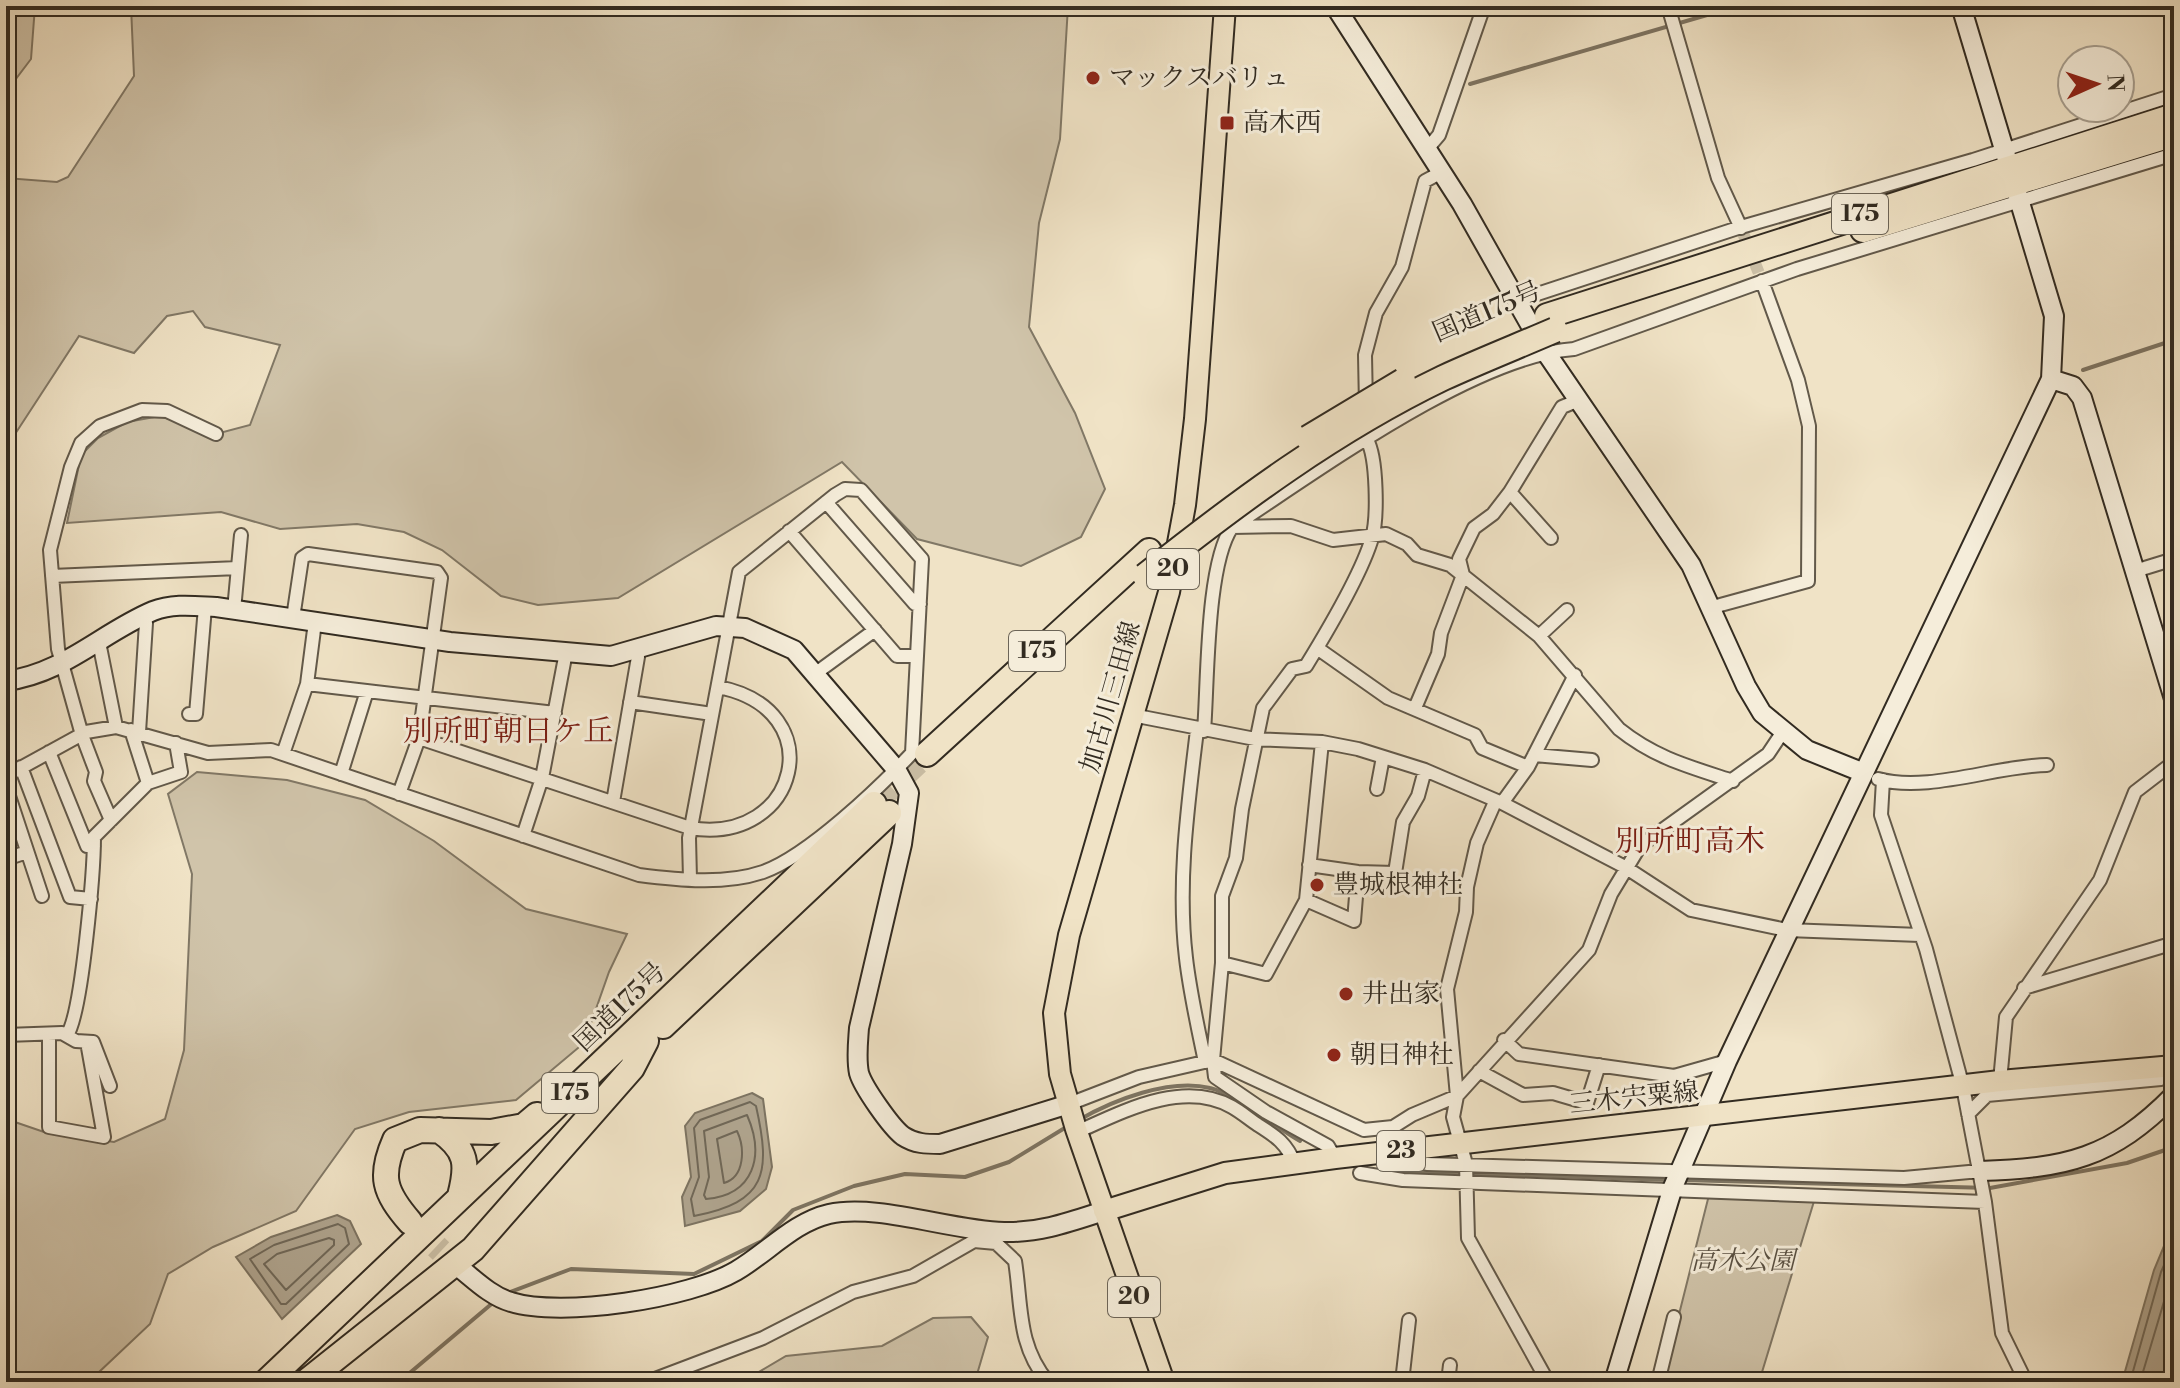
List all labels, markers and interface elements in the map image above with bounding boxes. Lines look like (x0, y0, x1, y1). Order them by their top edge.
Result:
north arrow (2056, 44, 2136, 124)
place label: マックスバリュ (1109, 62, 1289, 94)
marker: マックスバリュ (1084, 69, 1102, 87)
text: N (2101, 74, 2128, 93)
place label: 高木西 (1243, 107, 1321, 139)
marker: 高木西 (1218, 114, 1236, 132)
road number: 175 (1832, 194, 1888, 234)
street label: 国道175号 (1428, 275, 1546, 349)
road number: 20 (1147, 549, 1199, 589)
street label: 加古川三田線 (1074, 618, 1148, 776)
road number: 175 (1009, 631, 1065, 671)
district label: 別所町朝日ケ丘 (403, 713, 613, 751)
district label: 別所町高木 (1615, 823, 1765, 861)
place label: 豊城根神社 (1333, 869, 1463, 901)
marker: 豊城根神社 (1308, 876, 1326, 894)
street label: 国道175号 (568, 956, 672, 1058)
place label: 井出家 (1362, 978, 1440, 1010)
marker: 井出家 (1337, 985, 1355, 1003)
place label: 朝日神社 (1350, 1039, 1454, 1071)
marker: 朝日神社 (1325, 1046, 1343, 1064)
road number: 175 (542, 1073, 598, 1113)
street label: 三木宍粟線 (1568, 1075, 1700, 1121)
road number: 23 (1377, 1131, 1425, 1171)
park label: 高木公園 (1691, 1245, 1799, 1277)
road number: 20 (1108, 1277, 1160, 1317)

